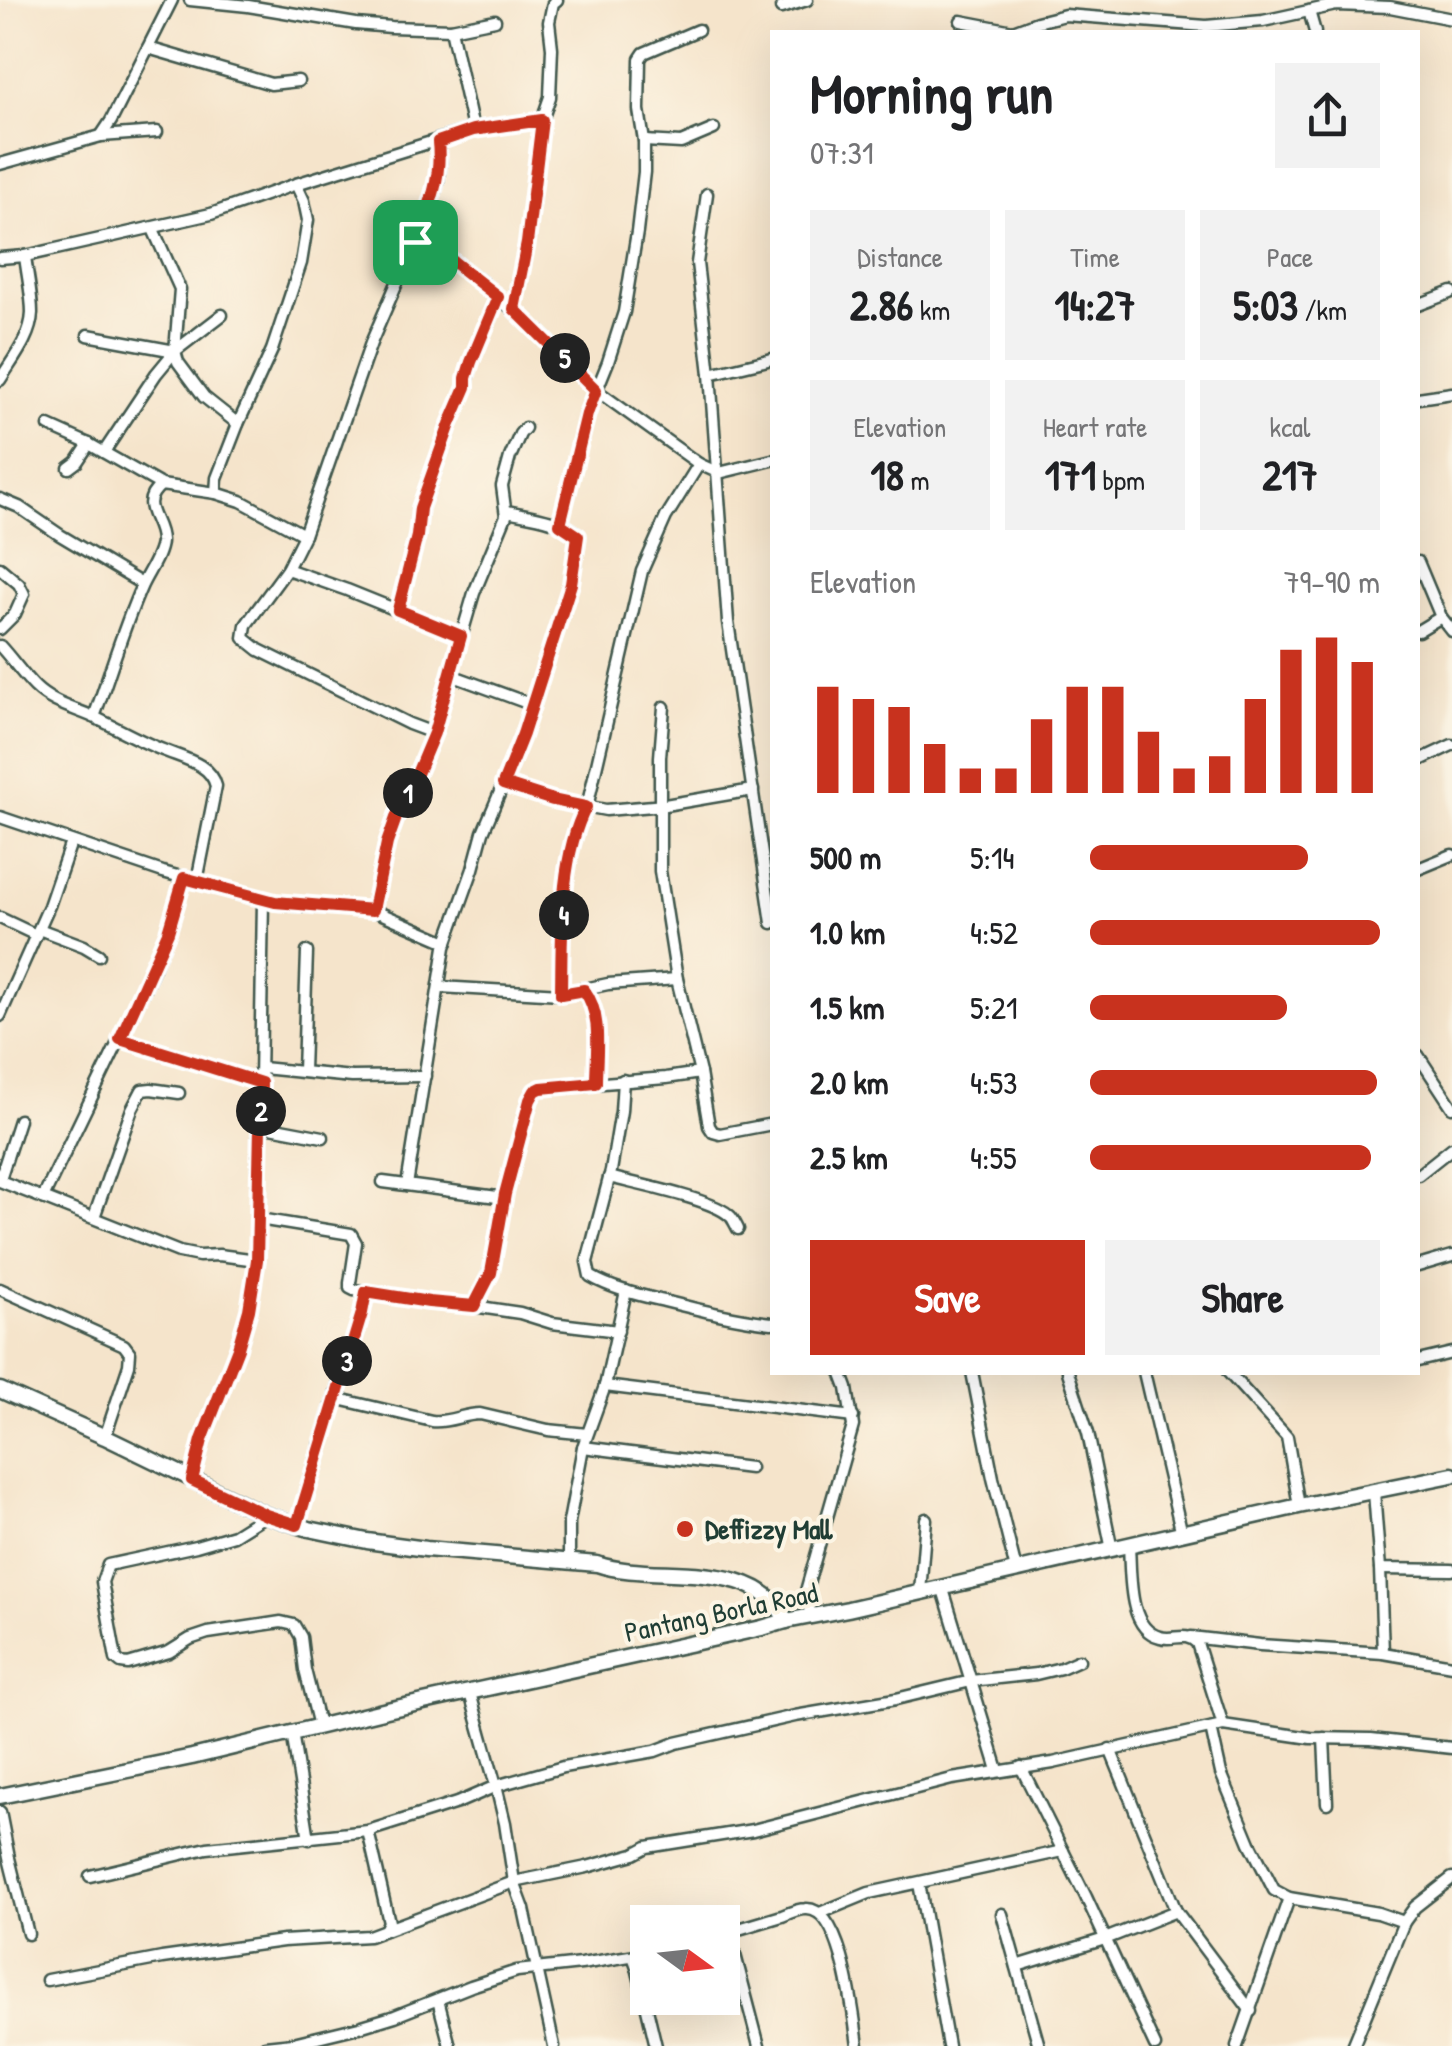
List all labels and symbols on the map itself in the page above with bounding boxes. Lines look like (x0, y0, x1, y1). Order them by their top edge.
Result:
pin (373, 200, 458, 285)
pin: 5 (540, 333, 590, 383)
pin: 1 (383, 768, 433, 818)
pin: 4 (539, 890, 589, 940)
pin: 2 (236, 1086, 286, 1136)
pin: 3 (322, 1336, 372, 1386)
place label: Deffizzy Mall (705, 1510, 833, 1549)
marker: Deffizzy Mall (674, 1518, 696, 1540)
street label: Pantang Borla Road (621, 1573, 821, 1651)
north arrow (630, 1905, 740, 2015)

